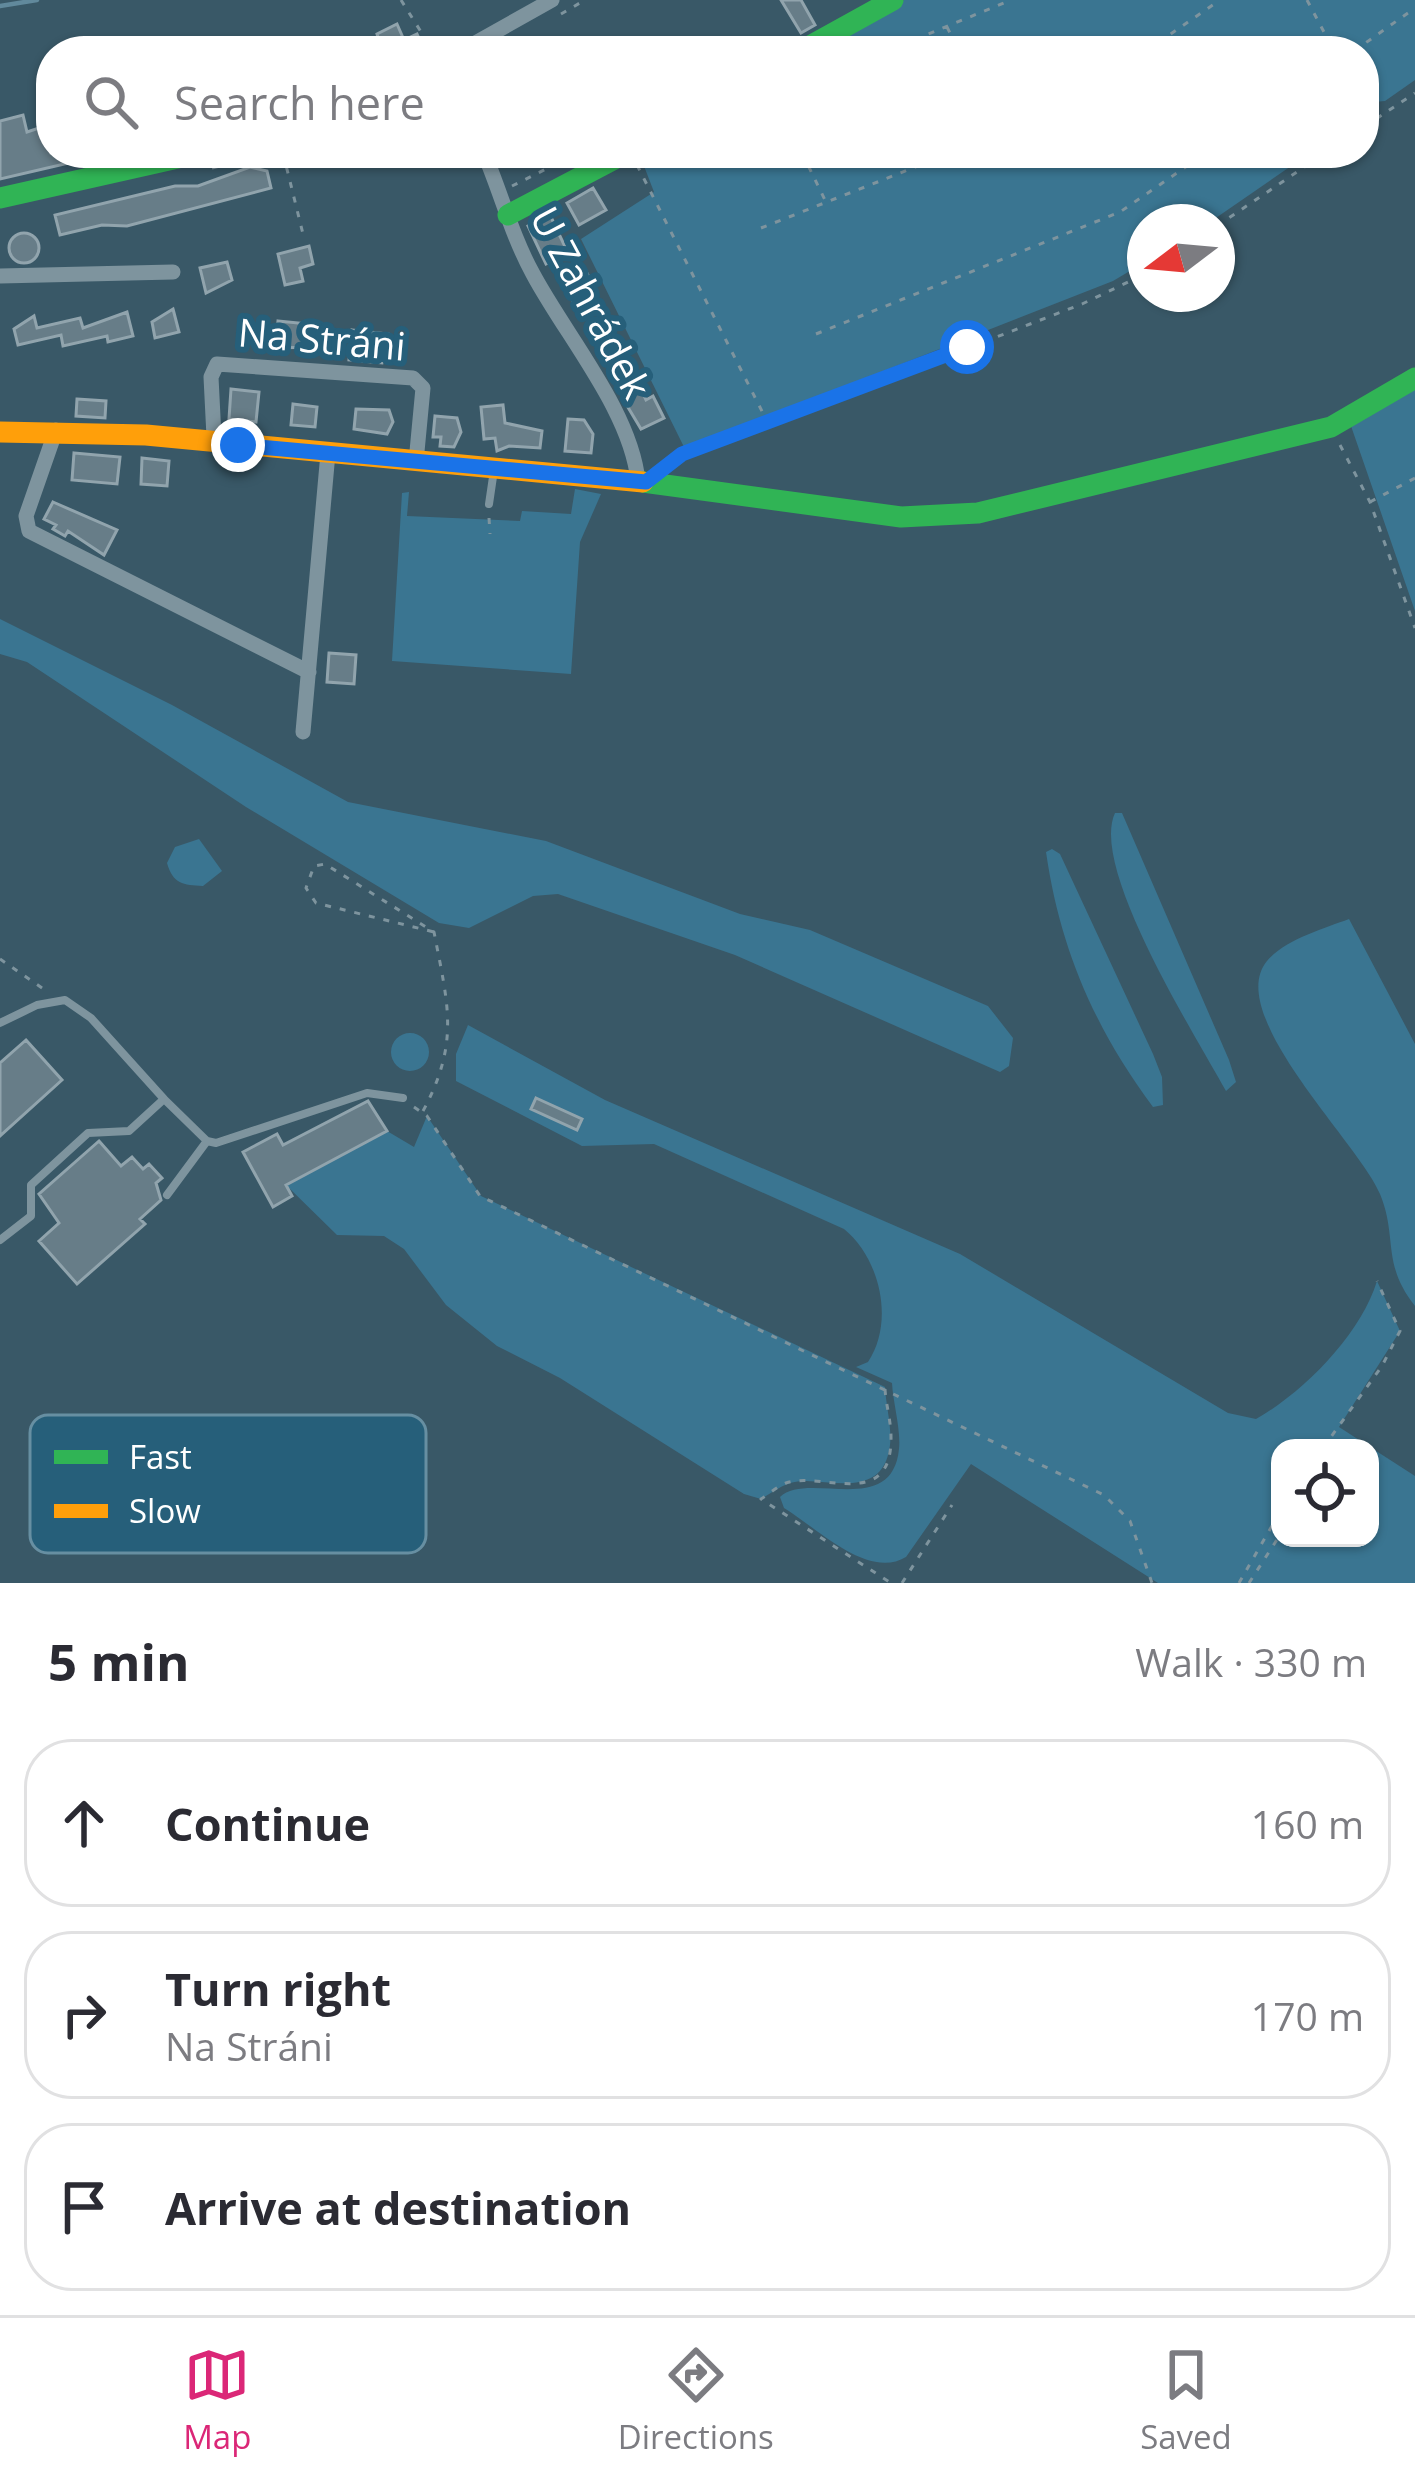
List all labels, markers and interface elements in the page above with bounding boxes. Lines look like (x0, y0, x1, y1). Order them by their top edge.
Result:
search box (36, 36, 1379, 168)
icon: search (78, 69, 144, 135)
text: Search here (174, 72, 425, 133)
street label: U Zahrádek (519, 197, 665, 408)
north arrow (1127, 204, 1235, 312)
street label: Na Stráni (236, 304, 408, 372)
route start (940, 320, 994, 374)
route end (211, 418, 265, 472)
legend (30, 1415, 426, 1553)
text: Fast (129, 1434, 192, 1479)
map controls (1271, 1439, 1379, 1547)
button: locate (1271, 1439, 1379, 1547)
text: Slow (129, 1488, 201, 1533)
text: 5 min (48, 1626, 190, 1696)
text: Walk · 330 m (1135, 1635, 1367, 1688)
icon: ahead (51, 1790, 117, 1856)
text: Continue (165, 1793, 370, 1854)
text: 160 m (1251, 1797, 1364, 1850)
text: Turn right (165, 1958, 391, 2019)
icon: right (51, 1982, 117, 2048)
text: 170 m (1251, 1989, 1364, 2042)
text: Na Stráni (165, 2019, 333, 2072)
icon: arrive (51, 2174, 117, 2240)
text: Arrive at destination (165, 2177, 631, 2238)
tab: Map (183, 2342, 251, 2459)
tab: Directions (618, 2342, 774, 2459)
tab: Saved (1140, 2342, 1232, 2459)

